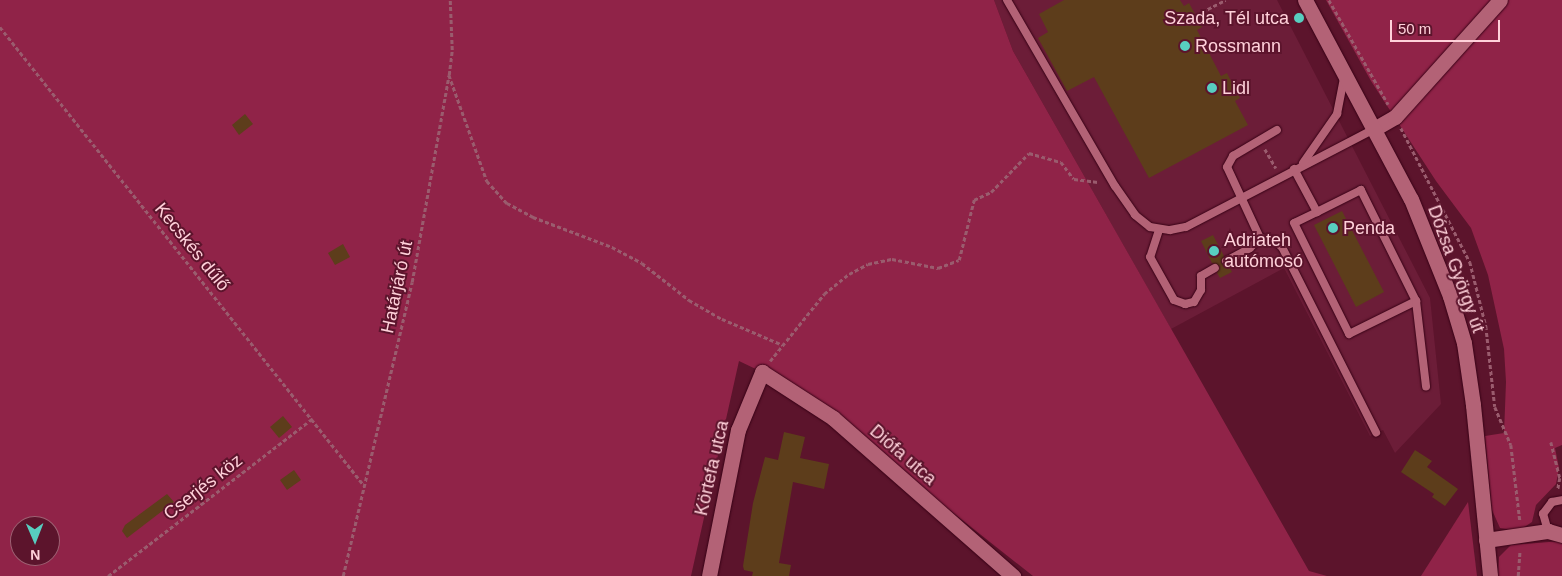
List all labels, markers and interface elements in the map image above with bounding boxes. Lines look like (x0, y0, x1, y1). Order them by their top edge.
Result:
place label: Szada, Tél utca (1164, 7, 1289, 29)
scale bar (1392, 10, 1502, 42)
marker: Szada, Tél utca (1293, 12, 1305, 24)
text: 50 m (1398, 20, 1431, 37)
place label: Rossmann (1195, 35, 1281, 57)
marker: Rossmann (1179, 40, 1191, 52)
place label: Lidl (1222, 77, 1250, 99)
marker: Lidl (1206, 82, 1218, 94)
street label: Kecskés dűlő (150, 199, 234, 295)
street label: Dózsa György út (1423, 202, 1489, 336)
place label: Penda (1343, 217, 1395, 239)
marker: Penda (1327, 222, 1339, 234)
place label: Adriateh autómosó (1224, 230, 1303, 272)
street label: Határjáró út (377, 239, 417, 335)
marker: Adriateh autómosó (1208, 245, 1220, 257)
street label: Körtefa utca (691, 418, 733, 518)
street label: Diófa utca (865, 420, 941, 490)
street label: Cserjés köz (159, 450, 247, 524)
north arrow (10, 516, 60, 566)
text: N (30, 547, 40, 563)

